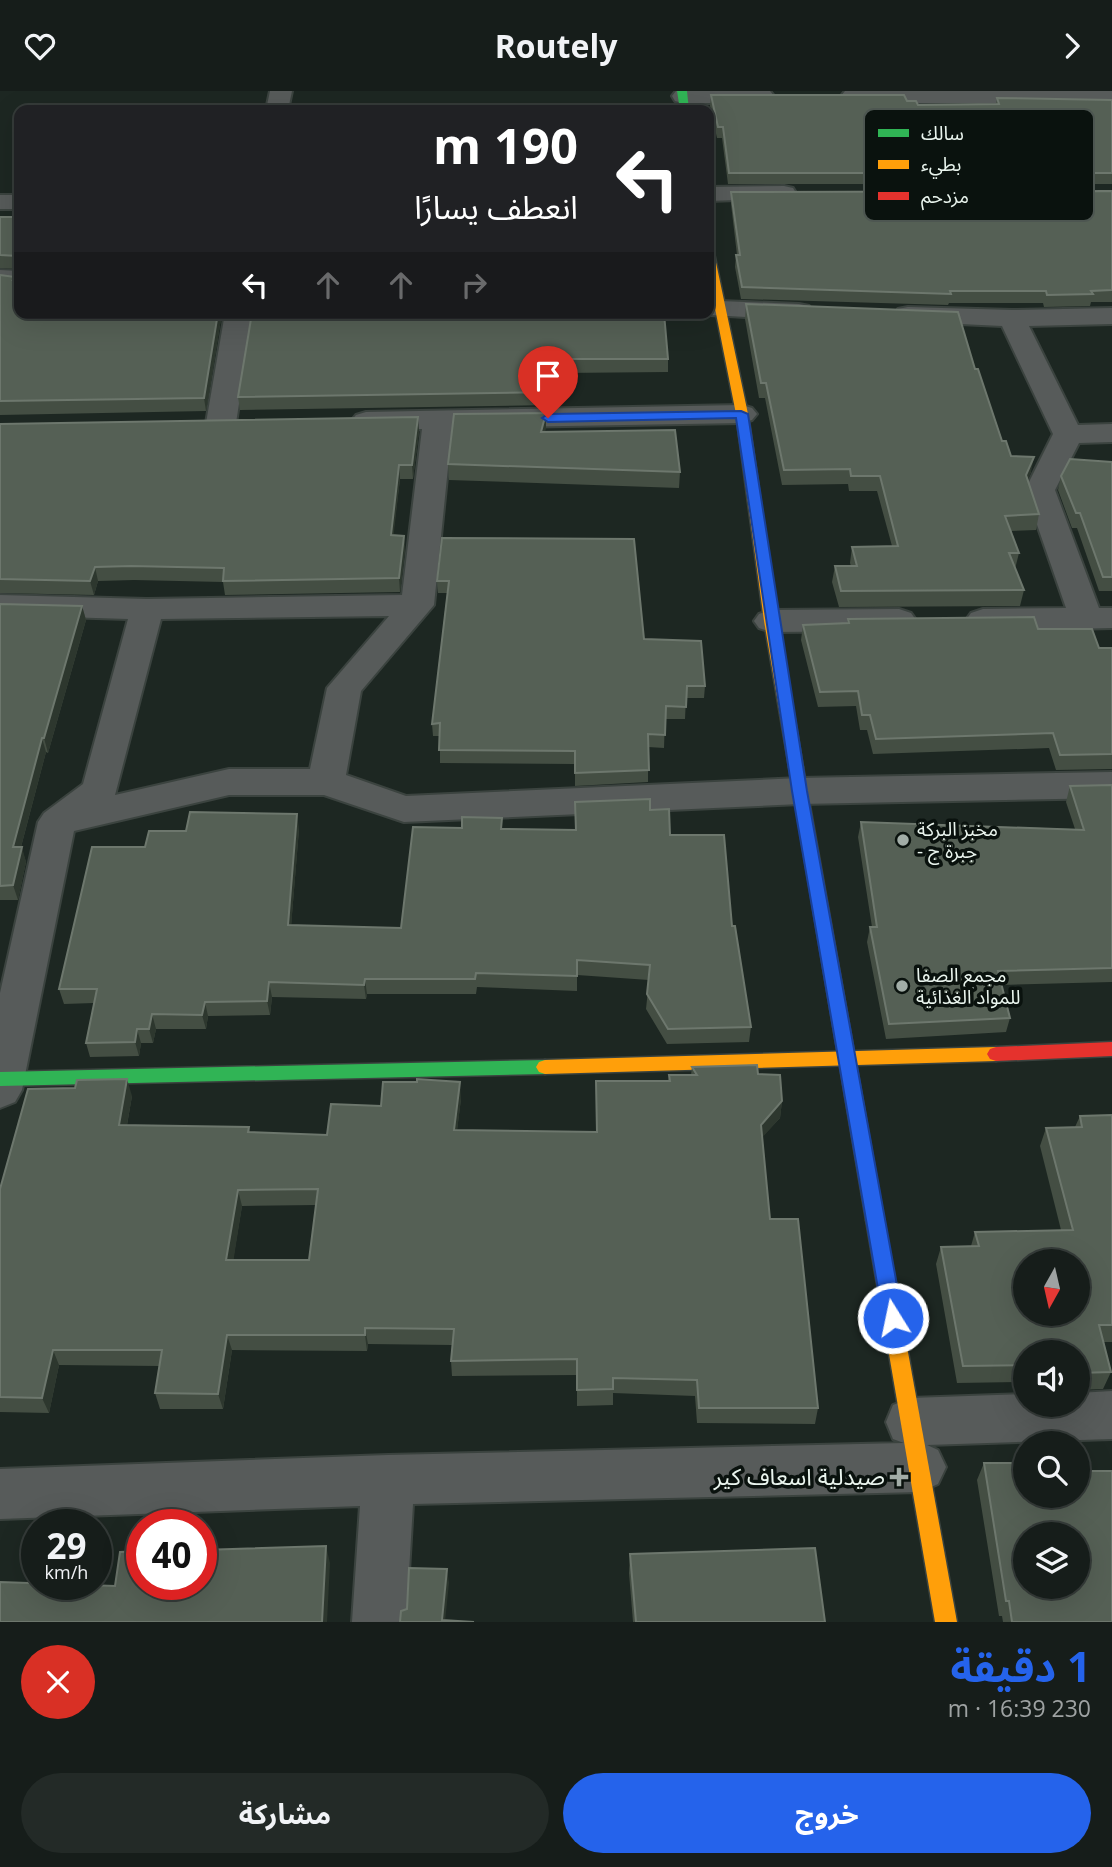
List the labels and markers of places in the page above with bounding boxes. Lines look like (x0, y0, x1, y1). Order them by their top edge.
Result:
pin (518, 346, 578, 418)
place label: مخبز البركة - جبرة ج (917, 816, 998, 865)
marker: مخبز البركة - جبرة ج (895, 832, 911, 848)
place label: مجمع الصفا للمواد الغذائية (916, 962, 1021, 1010)
marker: مجمع الصفا للمواد الغذائية (894, 978, 910, 994)
place label: صيدلية اسعاف كير (713, 1460, 885, 1492)
marker: صيدلية اسعاف كير (891, 1469, 907, 1485)

